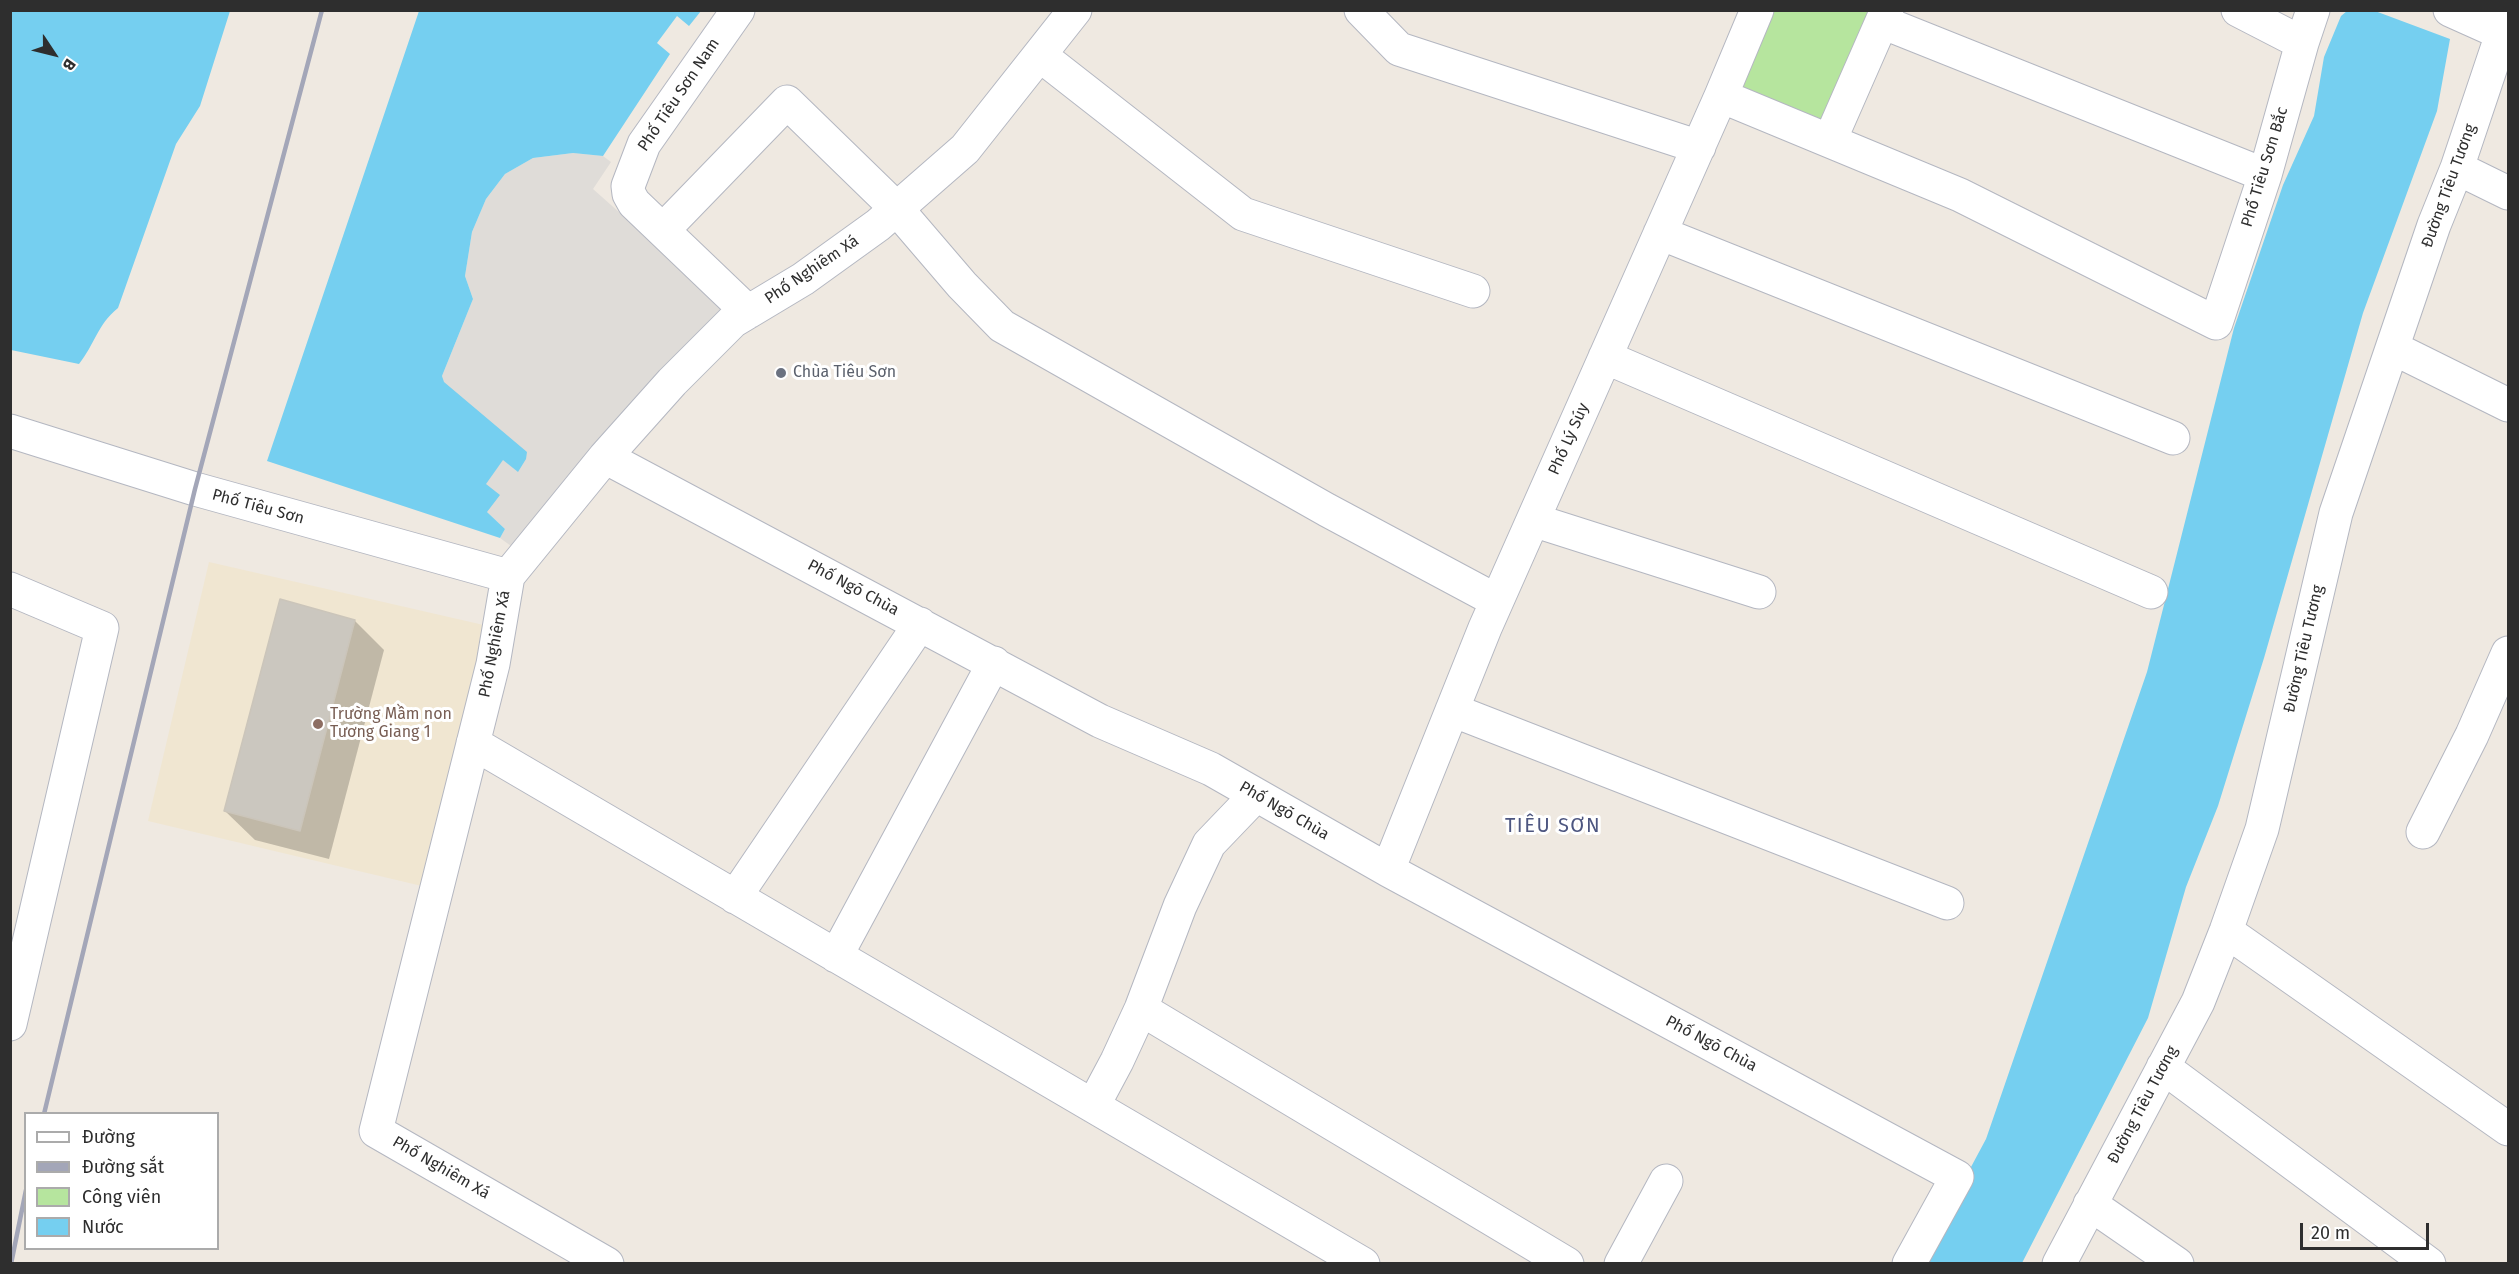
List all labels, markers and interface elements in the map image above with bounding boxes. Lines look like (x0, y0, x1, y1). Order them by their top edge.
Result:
north arrow (24, 24, 84, 84)
street label: Phố Tiêu Sơn Nam (634, 35, 724, 155)
text: B (59, 55, 80, 74)
street label: Phố Tiêu Sơn Bắc (2238, 104, 2292, 230)
street label: Đường Tiêu Tương (2418, 121, 2480, 251)
street label: Phố Nghiêm Xá (761, 232, 863, 308)
place label: Chùa Tiêu Sơn (793, 363, 896, 383)
marker: Chùa Tiêu Sơn (774, 366, 788, 380)
street label: Phố Lý Súy (1545, 400, 1593, 478)
street label: Phố Tiêu Sơn (210, 485, 306, 529)
street label: Phố Ngõ Chùa (804, 556, 902, 620)
street label: Đường Tiêu Tương (2280, 583, 2328, 715)
street label: Phố Nghiêm Xá (475, 589, 515, 699)
place label: Trường Mầm non Tương Giang 1 (330, 705, 452, 743)
marker: Trường Mầm non Tương Giang 1 (311, 717, 325, 731)
street label: Phố Ngõ Chùa (1236, 778, 1332, 844)
district label: TIÊU SƠN (1505, 814, 1601, 838)
street label: Phố Ngõ Chùa (1662, 1012, 1760, 1076)
street label: Đường Tiêu Tương (2104, 1043, 2182, 1167)
legend (24, 1112, 219, 1250)
text: Đường (82, 1126, 135, 1148)
street label: Phố Nghiêm Xá (389, 1132, 493, 1204)
text: Đường sắt (82, 1156, 164, 1178)
text: Công viên (82, 1186, 161, 1208)
scale bar (2303, 1211, 2432, 1249)
text: Nước (82, 1216, 124, 1238)
text: 20 m (2311, 1222, 2350, 1244)

